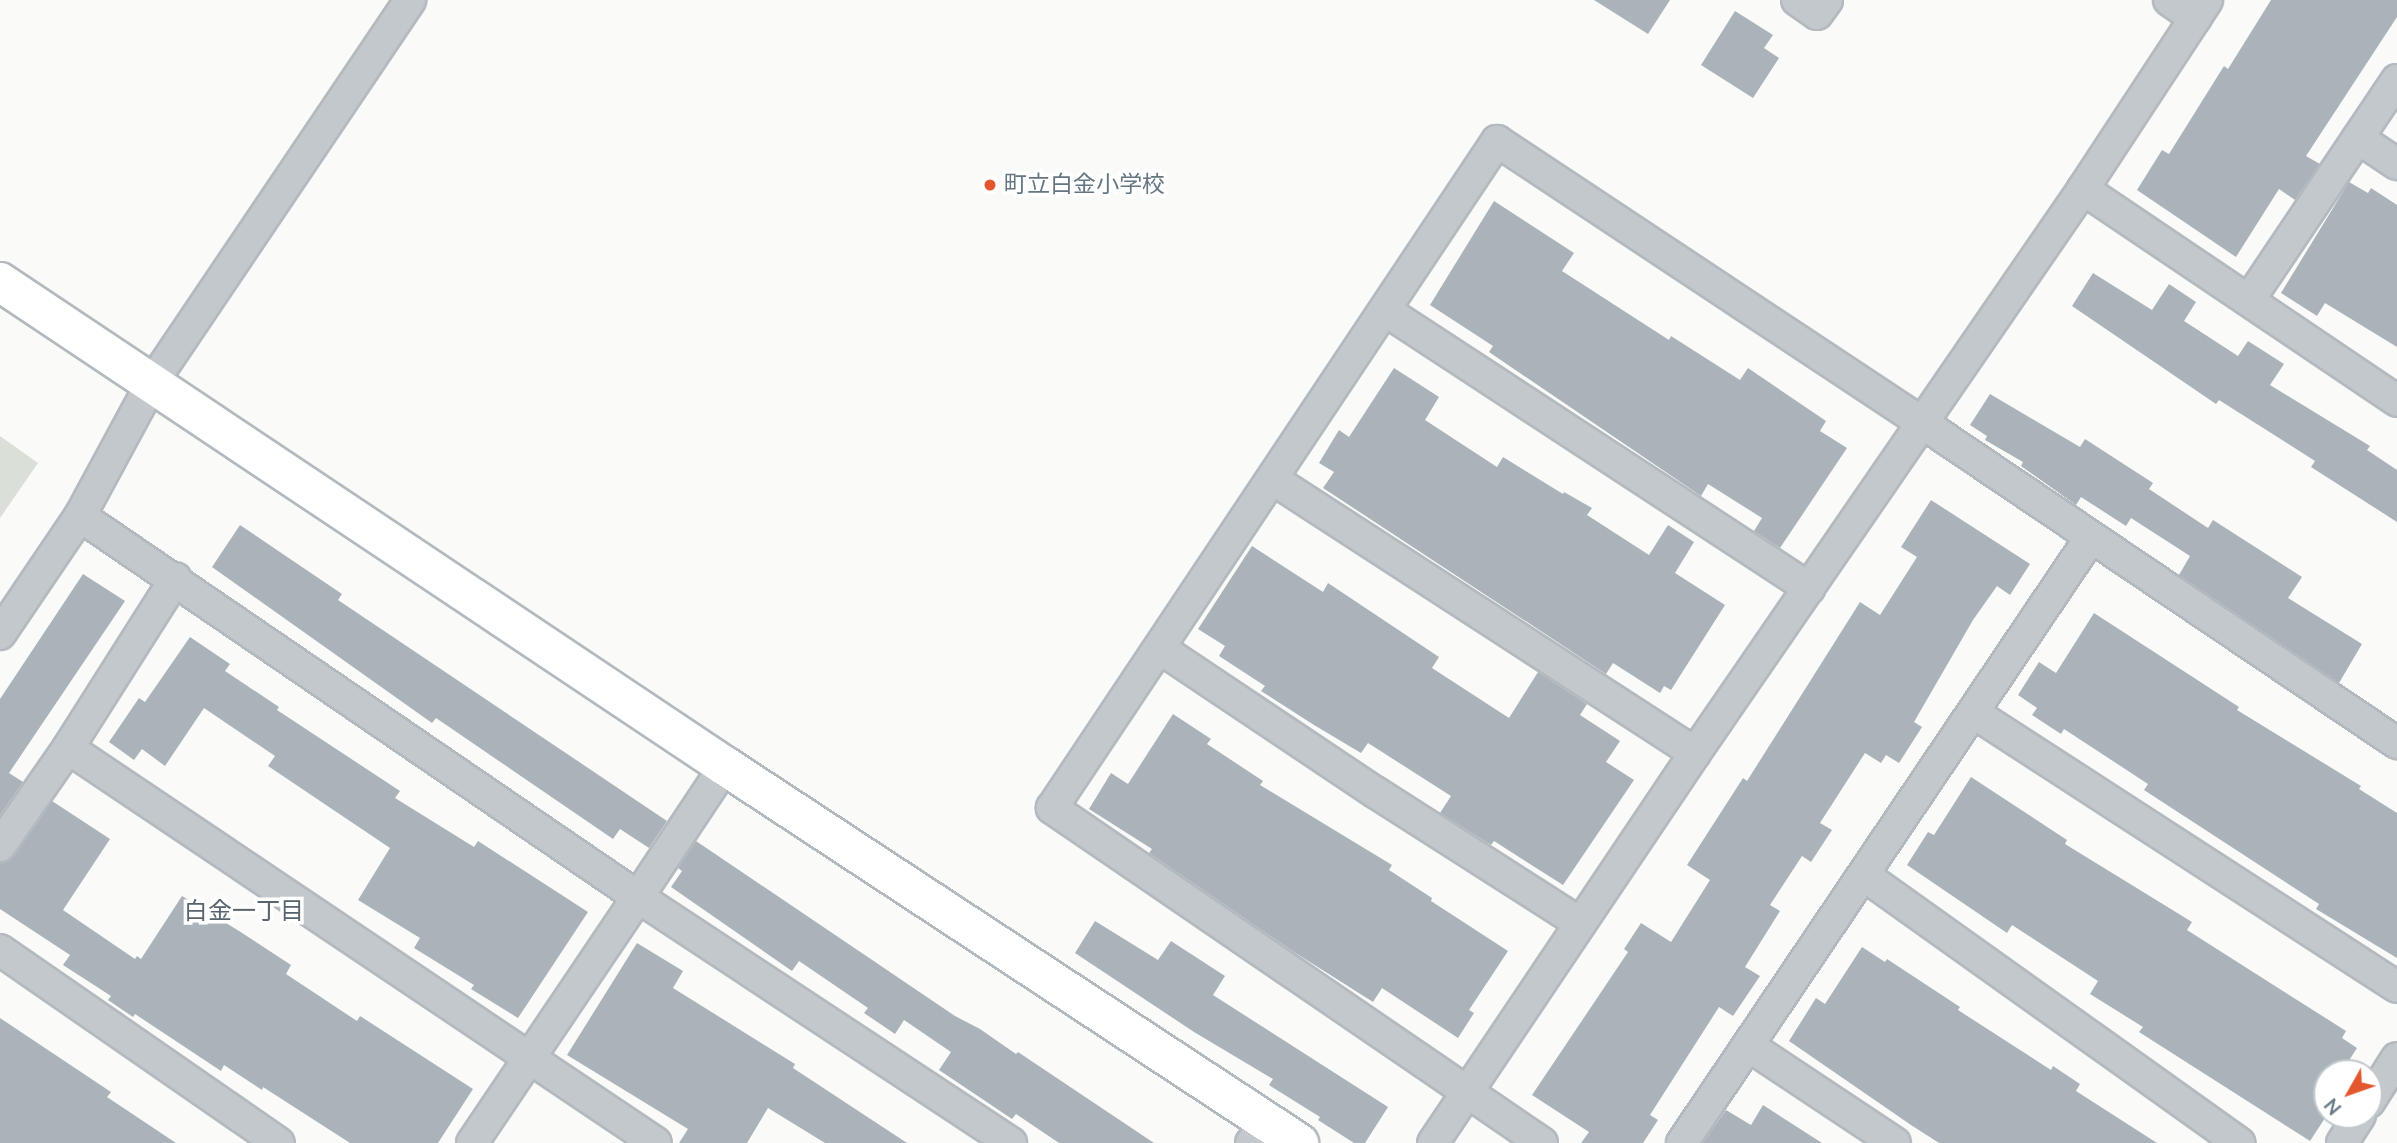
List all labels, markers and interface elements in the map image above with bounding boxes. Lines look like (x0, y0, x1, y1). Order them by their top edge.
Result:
place label: 町立白金小学校 (1004, 171, 1165, 199)
marker: 町立白金小学校 (982, 177, 998, 193)
district label: 白金一丁目 (184, 898, 304, 926)
north arrow (2313, 1059, 2383, 1129)
text: N (2319, 1092, 2348, 1120)

